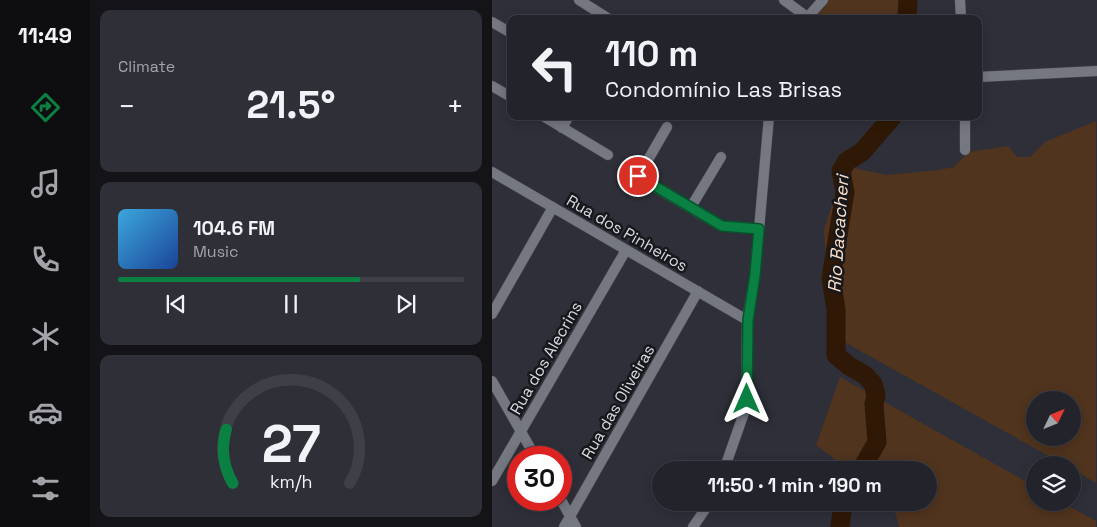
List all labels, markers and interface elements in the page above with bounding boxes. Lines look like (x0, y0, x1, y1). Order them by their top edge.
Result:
text: 11:49 (18, 21, 72, 49)
text: 110 m (605, 32, 698, 76)
icon: left (522, 35, 587, 100)
text: Climate (118, 56, 175, 77)
text: Condomínio Las Brisas (605, 75, 842, 103)
text: 21.5° (247, 81, 335, 129)
text: − (118, 88, 135, 124)
text: + (447, 88, 464, 124)
icon: directions (28, 90, 63, 125)
pin (617, 155, 659, 197)
icon: arrive (624, 162, 652, 190)
icon: music (28, 166, 63, 201)
water label: Rio Bacacheri (822, 172, 854, 294)
street label: Rua dos Pinheiros (563, 190, 691, 276)
text: 104.6 FM (193, 216, 275, 241)
text: Music (193, 241, 239, 262)
icon: phone (28, 242, 63, 277)
icon: previous (162, 290, 190, 318)
icon: pause (277, 290, 305, 318)
icon: next (392, 290, 420, 318)
street label: Rua dos Alecrins (505, 298, 587, 418)
icon: climate (28, 319, 63, 354)
street label: Rua das Oliveiras (577, 341, 659, 463)
position arrow (720, 372, 772, 424)
north arrow (1026, 391, 1081, 446)
map controls (1026, 391, 1081, 511)
icon: car (28, 395, 63, 430)
text: 27 (261, 411, 321, 477)
speed limit sign: 30 (507, 446, 572, 511)
button: layers (1026, 456, 1081, 511)
text: km/h (270, 470, 312, 493)
icon: filters (28, 471, 63, 506)
text: 11:50 · 1 min · 190 m (707, 473, 882, 498)

